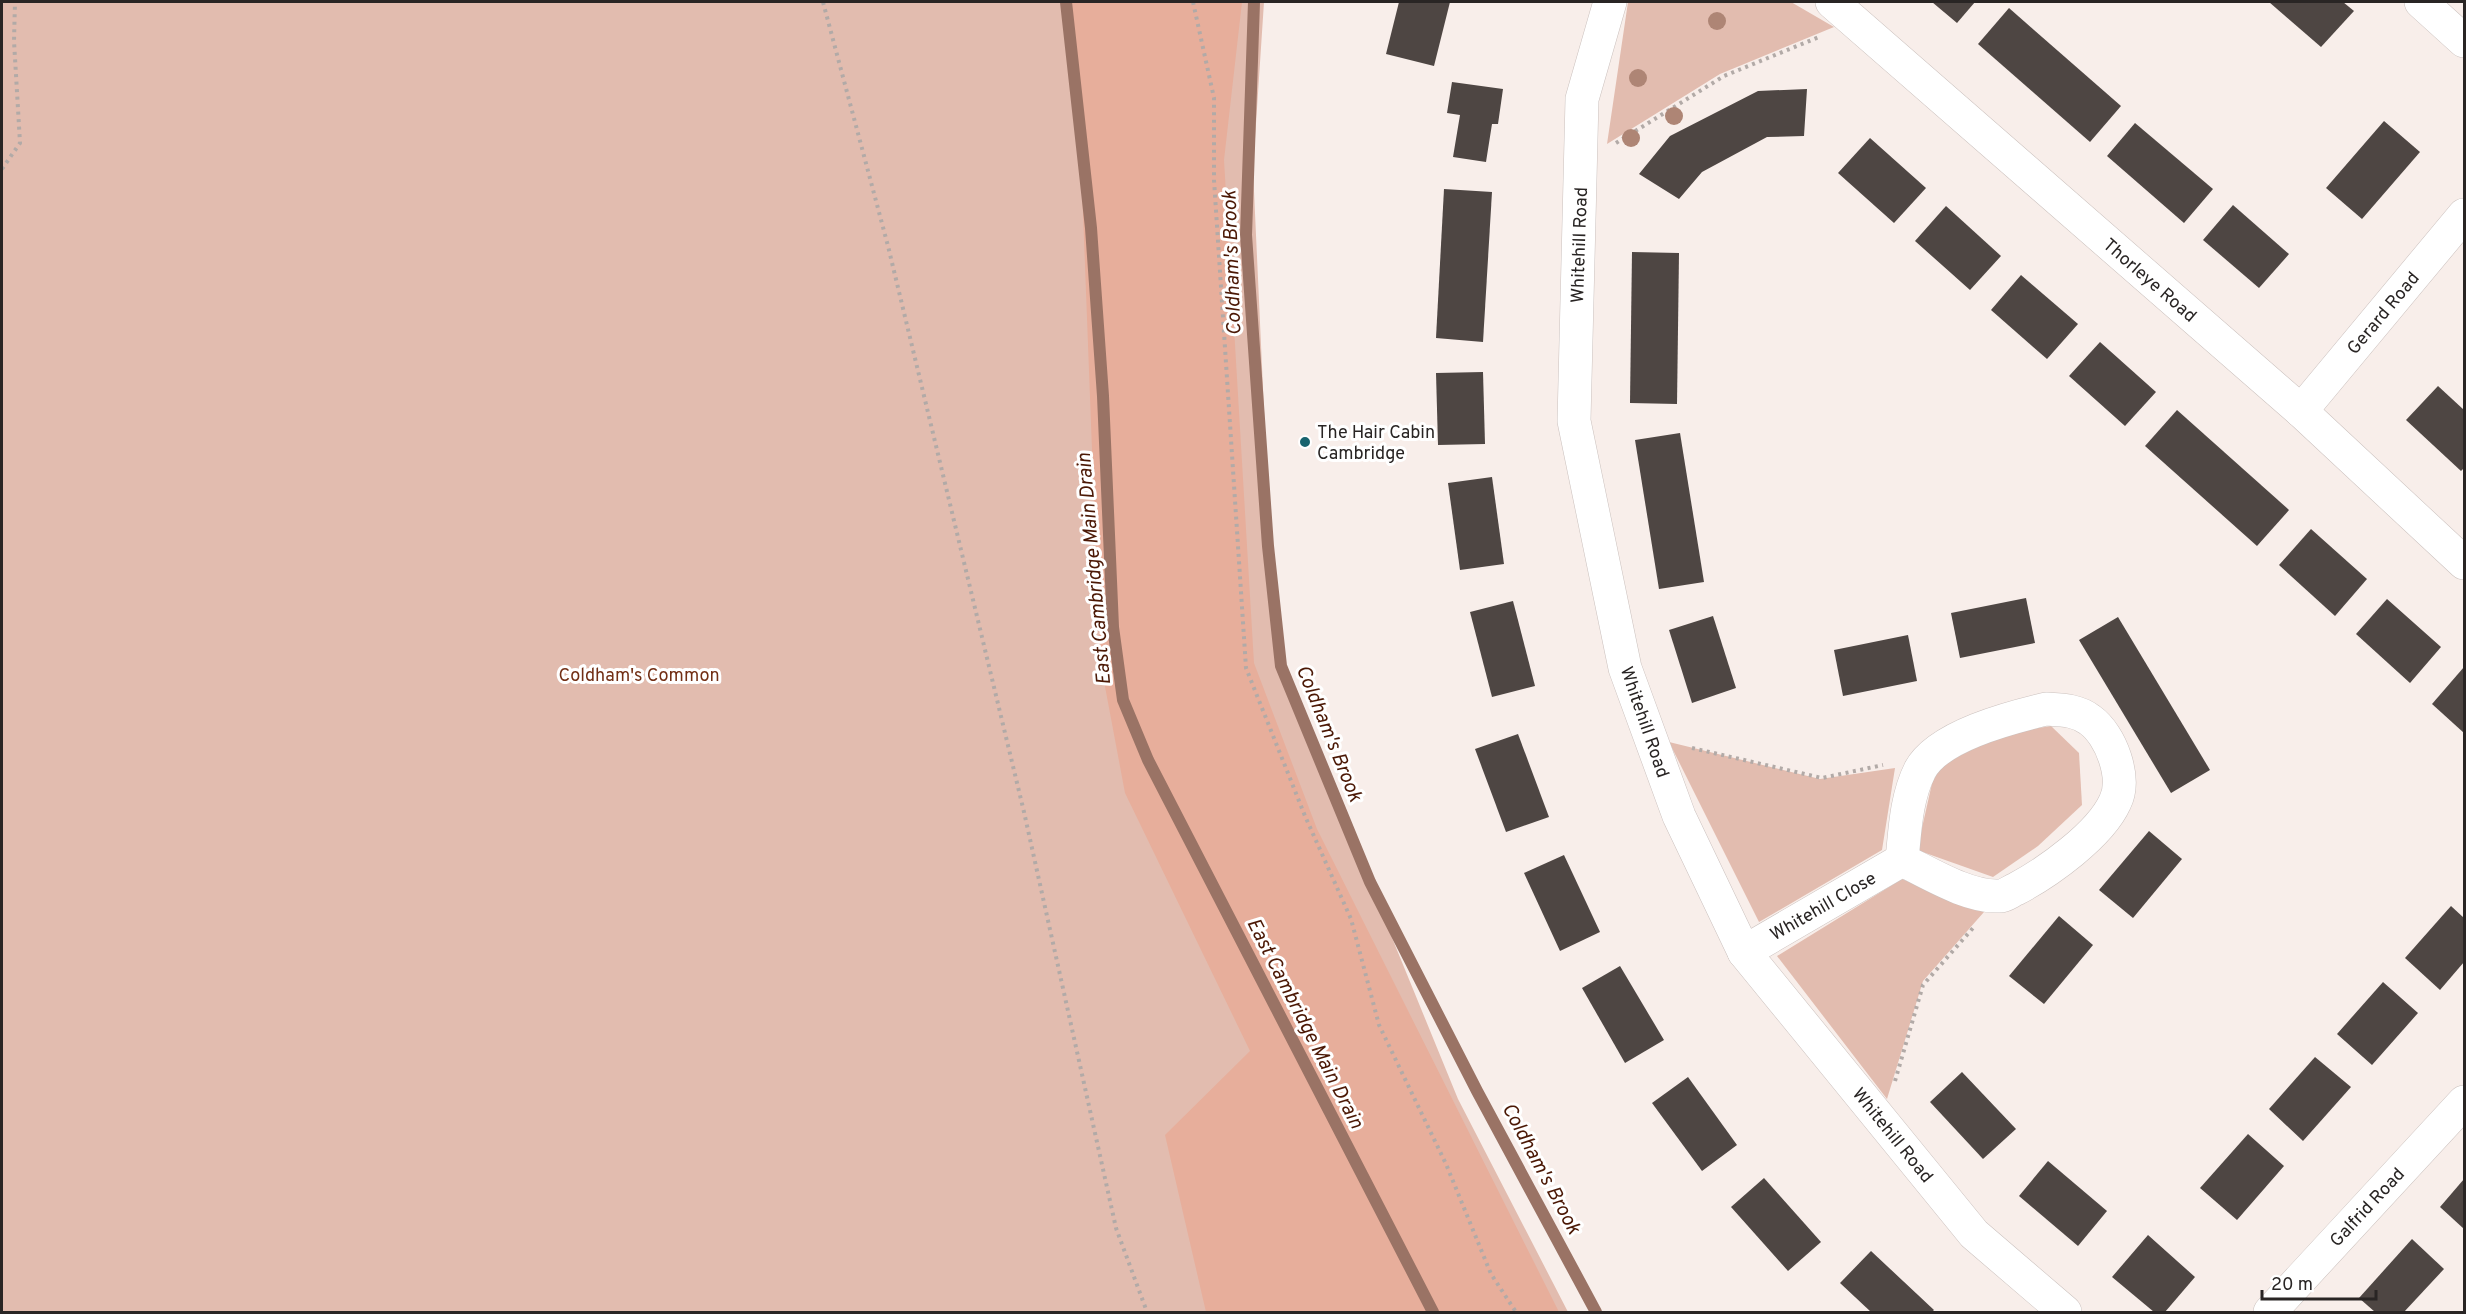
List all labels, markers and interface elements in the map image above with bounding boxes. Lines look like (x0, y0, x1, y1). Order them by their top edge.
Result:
street label: Whitehill Road (1567, 187, 1594, 304)
water label: Coldham's Brook (1217, 189, 1249, 336)
street label: Thorleye Road (2097, 234, 2201, 328)
street label: Gerard Road (2343, 268, 2425, 360)
place label: The Hair Cabin Cambridge (1317, 422, 1435, 466)
marker: The Hair Cabin Cambridge (1298, 435, 1312, 449)
water label: East Cambridge Main Drain (1072, 452, 1118, 686)
water label: Coldham's Brook (1289, 662, 1368, 807)
street label: Whitehill Road (1614, 664, 1673, 781)
park label: Coldham's Common (558, 665, 720, 688)
street label: Whitehill Close (1767, 868, 1881, 947)
water label: East Cambridge Main Drain (1240, 914, 1369, 1134)
street label: Whitehill Road (1846, 1084, 1937, 1188)
water label: Coldham's Brook (1495, 1099, 1586, 1240)
street label: Galfrid Road (2326, 1164, 2411, 1252)
scale bar (2262, 1263, 2376, 1301)
text: 20 m (2271, 1274, 2313, 1297)

